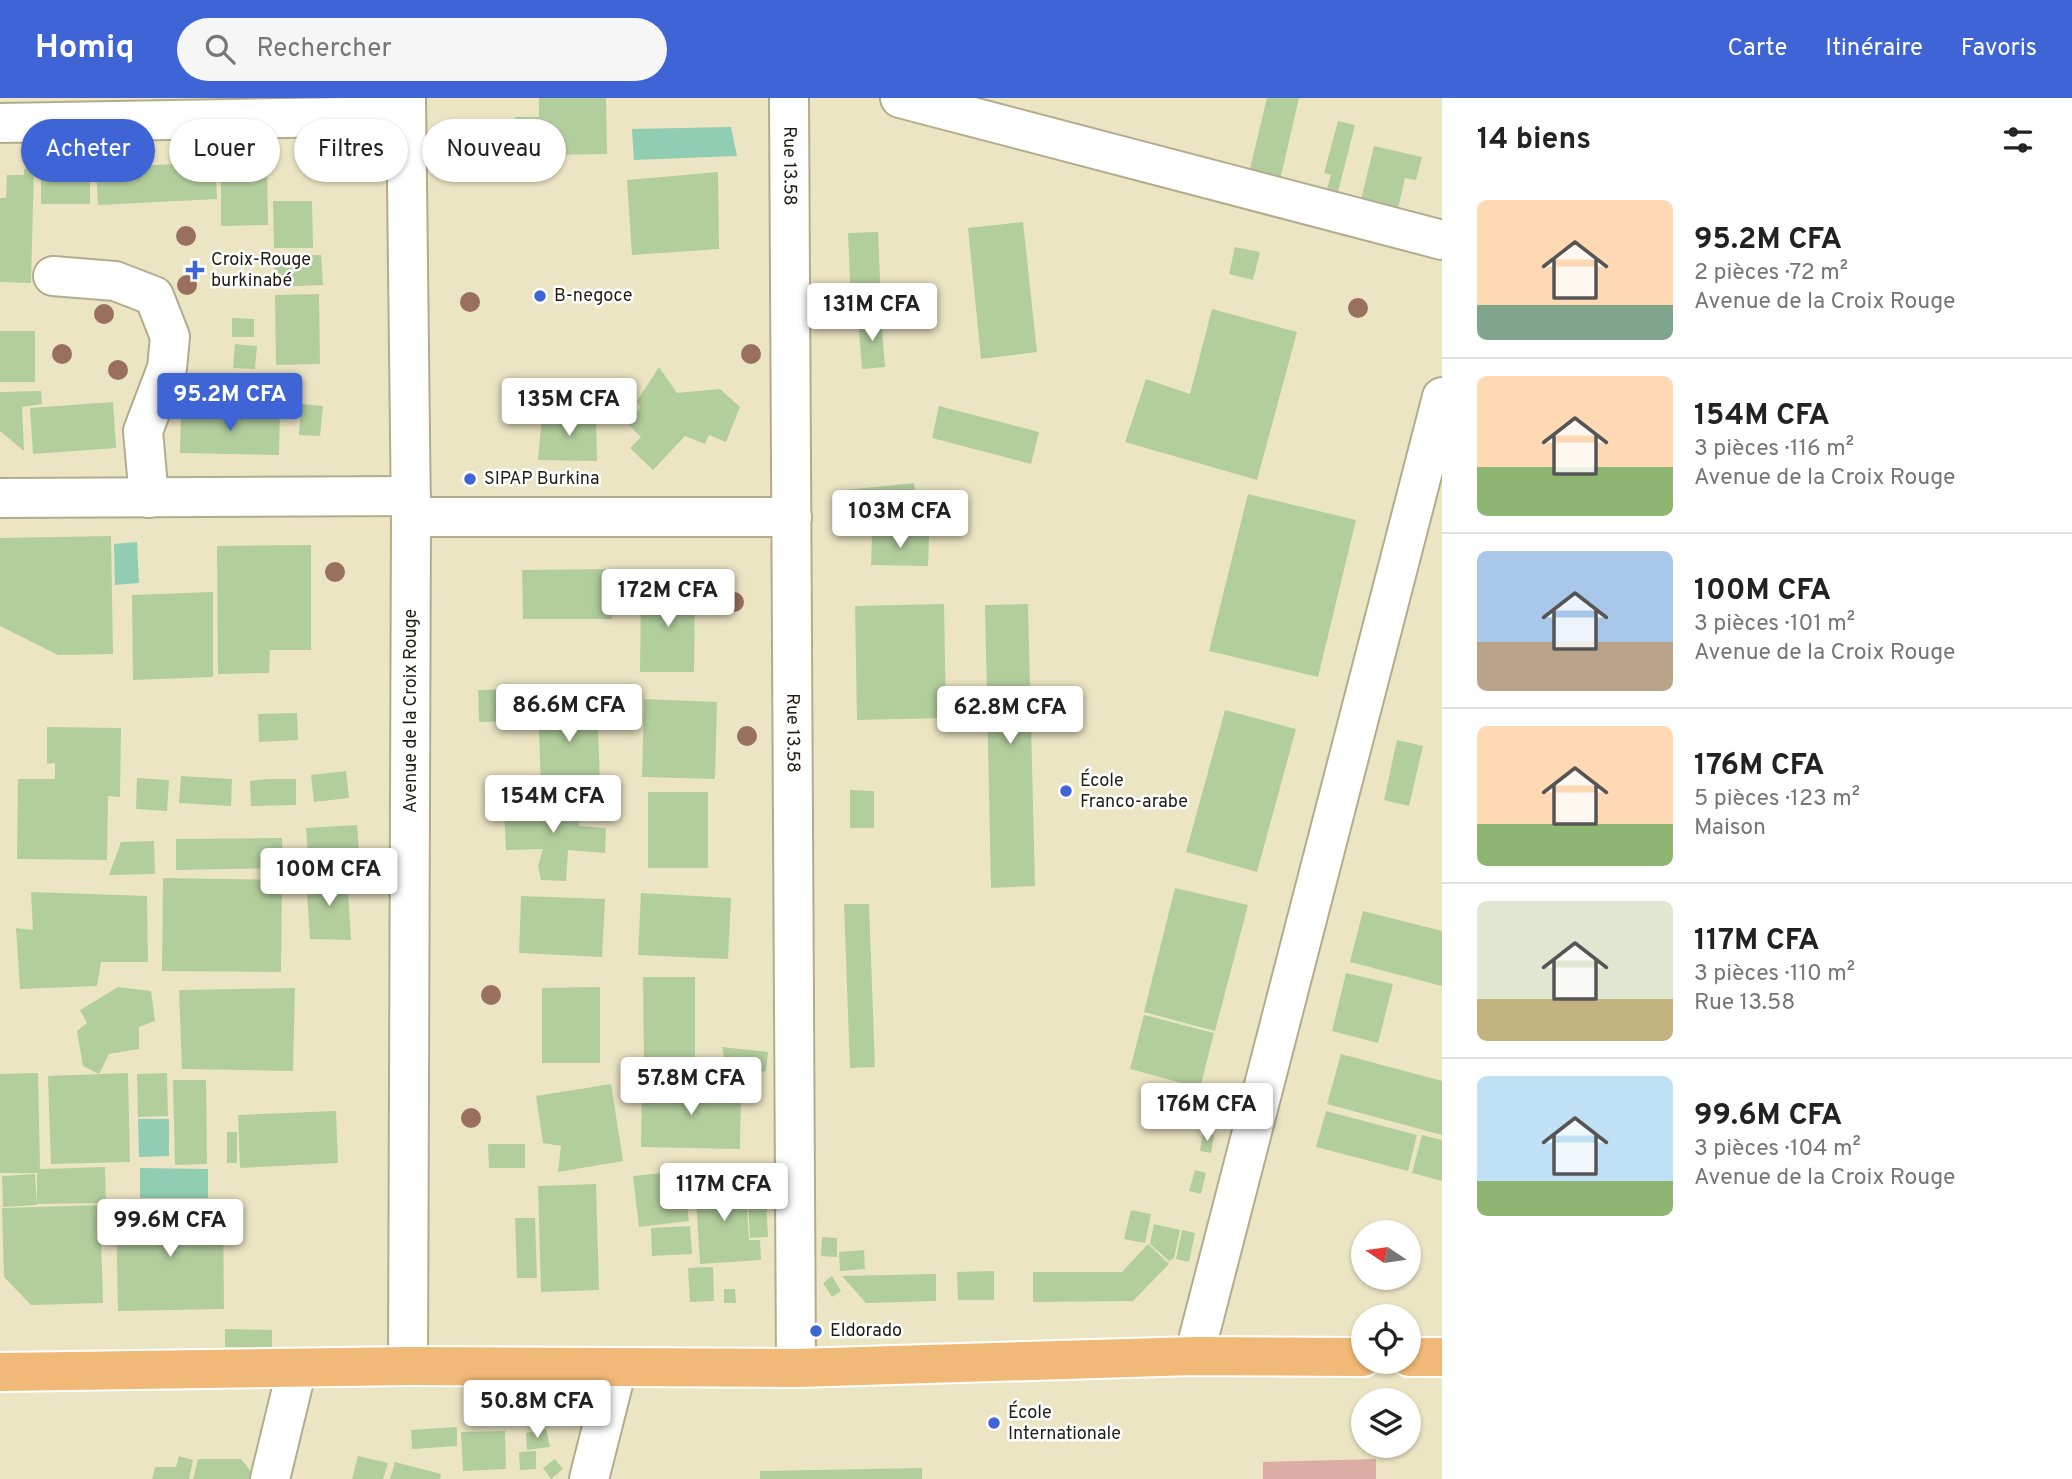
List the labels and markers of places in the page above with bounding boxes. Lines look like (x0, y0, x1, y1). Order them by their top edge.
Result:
place label: Croix-Rouge burkinabé (211, 249, 311, 293)
marker: Croix-Rouge burkinabé (185, 260, 205, 280)
pin: 131M CFA (800, 284, 944, 343)
place label: B-negoce (554, 285, 632, 308)
marker: B-negoce (532, 288, 548, 304)
pin: 95.2M CFA (150, 374, 310, 433)
pin: 135M CFA (497, 378, 641, 438)
place label: SIPAP Burkina (484, 468, 600, 491)
marker: SIPAP Burkina (462, 471, 478, 487)
pin: 103M CFA (828, 490, 972, 550)
pin: 172M CFA (596, 570, 740, 629)
pin: 86.6M CFA (489, 684, 649, 744)
pin: 62.8M CFA (930, 686, 1090, 746)
place label: École Franco-arabe (1080, 768, 1188, 814)
pin: 154M CFA (481, 776, 625, 835)
marker: École Franco-arabe (1058, 783, 1074, 799)
pin: 100M CFA (257, 848, 401, 908)
pin: 57.8M CFA (611, 1058, 771, 1117)
pin: 176M CFA (1135, 1084, 1279, 1143)
pin: 117M CFA (652, 1164, 796, 1223)
pin: 99.6M CFA (90, 1200, 250, 1259)
place label: Eldorado (830, 1320, 902, 1343)
marker: Eldorado (808, 1323, 824, 1339)
pin: 50.8M CFA (457, 1380, 617, 1440)
place label: École Internationale (1008, 1400, 1121, 1446)
marker: École Internationale (986, 1415, 1002, 1431)

